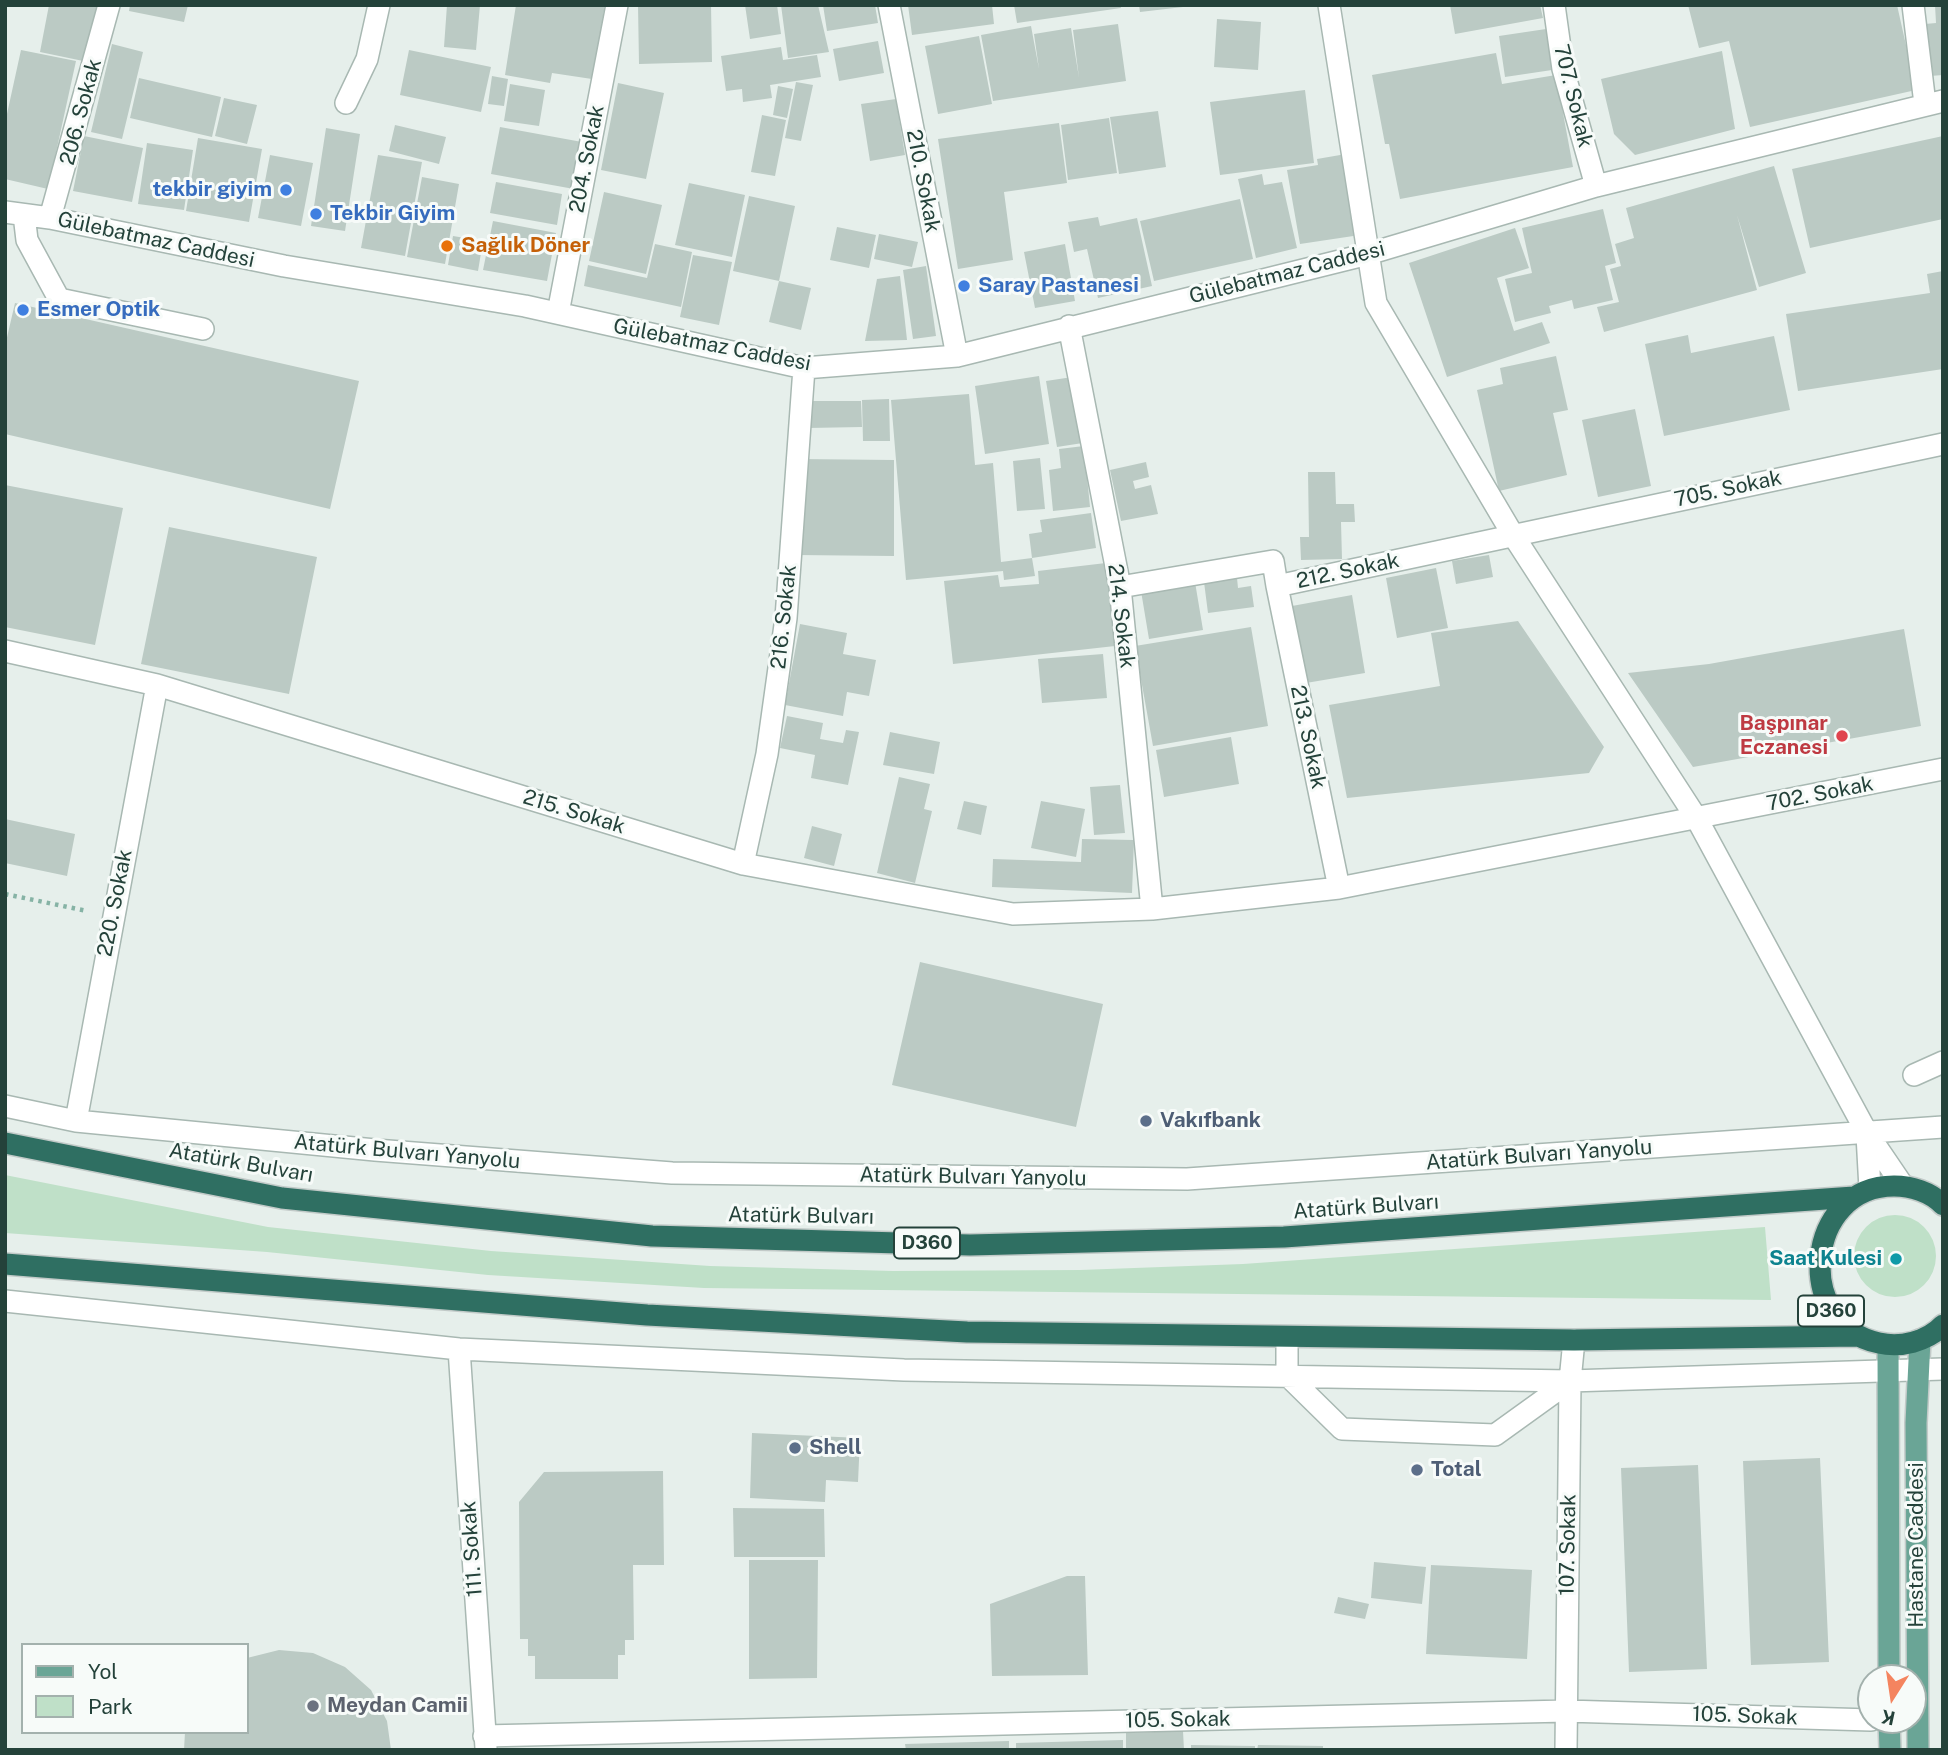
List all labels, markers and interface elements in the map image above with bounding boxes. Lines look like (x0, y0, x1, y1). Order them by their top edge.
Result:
street label: 707. Sokak (1548, 42, 1598, 150)
street label: 206. Sokak (55, 56, 107, 168)
street label: 204. Sokak (564, 103, 610, 215)
street label: 210. Sokak (901, 127, 945, 235)
place label: tekbir giyim (152, 177, 272, 203)
marker: tekbir giyim (278, 182, 294, 198)
place label: Tekbir Giyim (330, 201, 455, 227)
marker: Tekbir Giyim (308, 206, 324, 222)
street label: Gülebatmaz Caddesi (55, 207, 257, 273)
place label: Sağlık Döner (461, 233, 590, 259)
street label: Gülebatmaz Caddesi (1187, 236, 1387, 310)
marker: Sağlık Döner (439, 238, 455, 254)
place label: Saray Pastanesi (978, 273, 1139, 299)
marker: Saray Pastanesi (956, 278, 972, 294)
place label: Esmer Optik (37, 297, 160, 323)
marker: Esmer Optik (15, 302, 31, 318)
street label: Gülebatmaz Caddesi (611, 313, 813, 377)
street label: 705. Sokak (1672, 465, 1784, 513)
street label: 212. Sokak (1294, 548, 1402, 594)
street label: 214. Sokak (1102, 562, 1140, 670)
street label: 216. Sokak (766, 564, 802, 670)
street label: 213. Sokak (1285, 683, 1331, 791)
place label: Başpınar Eczanesi (1739, 711, 1828, 761)
marker: Başpınar Eczanesi (1834, 728, 1850, 744)
street label: 702. Sokak (1764, 771, 1876, 817)
street label: 215. Sokak (520, 785, 628, 839)
street label: 220. Sokak (92, 847, 138, 959)
place label: Vakıfbank (1160, 1108, 1261, 1134)
marker: Vakıfbank (1138, 1113, 1154, 1129)
street label: Atatürk Bulvarı Yanyolu (293, 1130, 521, 1174)
street label: Atatürk Bulvarı Yanyolu (1425, 1135, 1653, 1175)
street label: Atatürk Bulvarı (167, 1138, 315, 1188)
street label: Atatürk Bulvarı Yanyolu (859, 1162, 1087, 1192)
street label: Atatürk Bulvarı (1292, 1189, 1440, 1225)
street label: Atatürk Bulvarı (728, 1202, 874, 1230)
road number: D360 (894, 1228, 960, 1259)
place label: Saat Kulesi (1769, 1246, 1882, 1272)
marker: Saat Kulesi (1888, 1251, 1904, 1267)
road number: D360 (1798, 1296, 1864, 1326)
place label: Shell (809, 1435, 862, 1461)
marker: Shell (787, 1440, 803, 1456)
place label: Total (1431, 1457, 1482, 1483)
marker: Total (1409, 1462, 1425, 1478)
street label: Hastane Caddesi (1904, 1462, 1930, 1628)
street label: 107. Sokak (1555, 1494, 1581, 1596)
street label: 111. Sokak (456, 1500, 488, 1598)
legend (21, 1643, 248, 1734)
text: Yol (88, 1659, 118, 1684)
north arrow (1857, 1664, 1927, 1734)
place label: Meydan Camii (327, 1693, 468, 1719)
text: Park (88, 1694, 133, 1719)
marker: Meydan Camii (305, 1698, 321, 1714)
street label: 105. Sokak (1692, 1702, 1798, 1730)
text: K (1879, 1705, 1897, 1730)
street label: 105. Sokak (1125, 1706, 1231, 1734)

